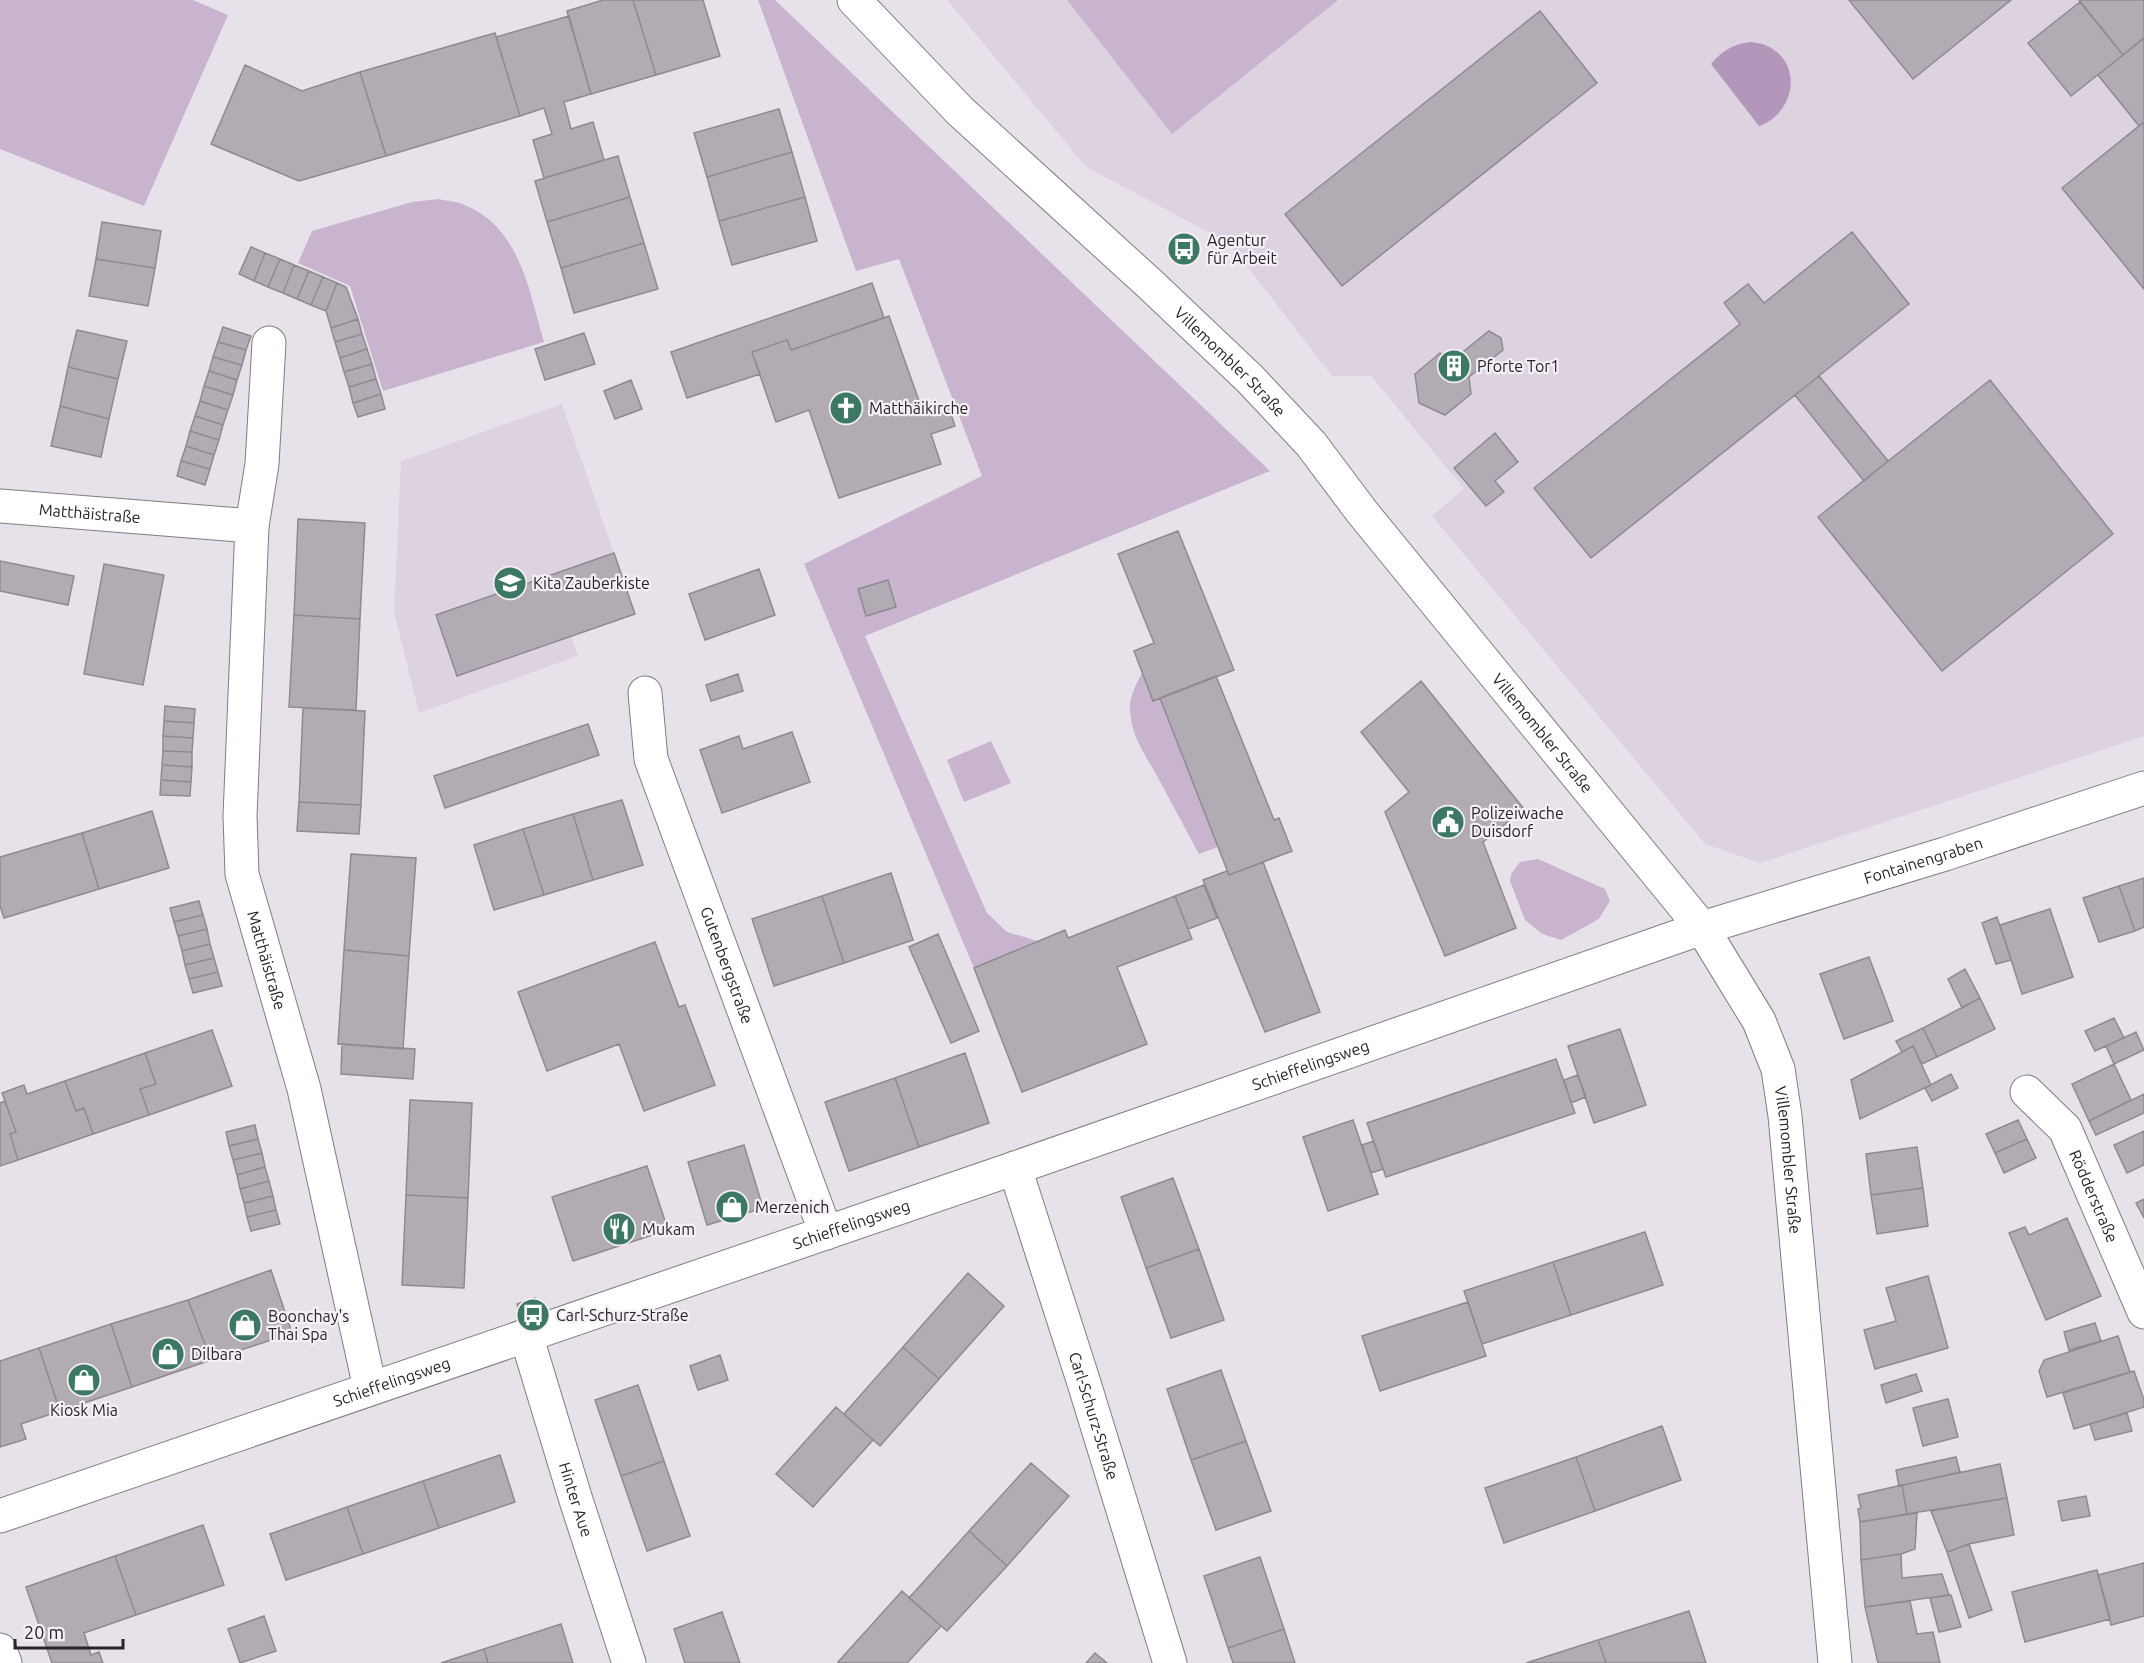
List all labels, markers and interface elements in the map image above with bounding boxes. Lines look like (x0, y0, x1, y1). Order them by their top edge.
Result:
bus stop icon: Agentur für Arbeit (1166, 231, 1202, 267)
place label: Agentur für Arbeit (1207, 231, 1278, 267)
street label: Villemombler Straße (1171, 303, 1289, 420)
building icon: Pforte Tor1 (1436, 348, 1472, 384)
place label: Pforte Tor1 (1477, 357, 1559, 375)
church icon: Matthäikirche (828, 390, 864, 426)
place label: Matthäikirche (869, 399, 968, 417)
street label: Matthäistraße (38, 500, 141, 526)
school or university icon: Kita Zauberkiste (492, 565, 528, 601)
place label: Kita Zauberkiste (533, 574, 650, 592)
street label: Villemombler Straße (1489, 670, 1597, 796)
public building icon: Polizeiwache Duisdorf (1430, 804, 1466, 840)
place label: Polizeiwache Duisdorf (1471, 804, 1564, 840)
street label: Fontainengraben (1862, 833, 1985, 887)
street label: Gutenbergstraße (697, 904, 757, 1026)
street label: Matthäistraße (244, 909, 290, 1012)
street label: Schieffelingsweg (1250, 1036, 1371, 1093)
street label: Villemombler Straße (1772, 1085, 1805, 1235)
street label: Rödderstraße (2066, 1147, 2122, 1245)
shop icon: Merzenich (714, 1189, 750, 1225)
street label: Schieffelingsweg (790, 1196, 912, 1253)
place label: Merzenich (755, 1198, 829, 1216)
restaurant icon: Mukam (601, 1211, 637, 1247)
place label: Mukam (642, 1220, 695, 1238)
bus stop icon: Carl-Schurz-Straße (515, 1297, 551, 1333)
place label: Carl-Schurz-Straße (556, 1306, 689, 1324)
shop icon: Boonchay's Thai Spa (227, 1307, 263, 1343)
place label: Boonchay's Thai Spa (268, 1307, 349, 1343)
shop icon: Dilbara (150, 1336, 186, 1372)
place label: Dilbara (191, 1345, 242, 1363)
street label: Carl-Schurz-Straße (1066, 1350, 1122, 1482)
street label: Schieffelingsweg (331, 1353, 453, 1410)
shop icon: Kiosk Mia (66, 1362, 102, 1398)
place label: Kiosk Mia (50, 1401, 118, 1419)
street label: Hinter Aue (556, 1460, 596, 1539)
scale bar (15, 1612, 123, 1650)
text: 20 m (24, 1622, 64, 1642)

